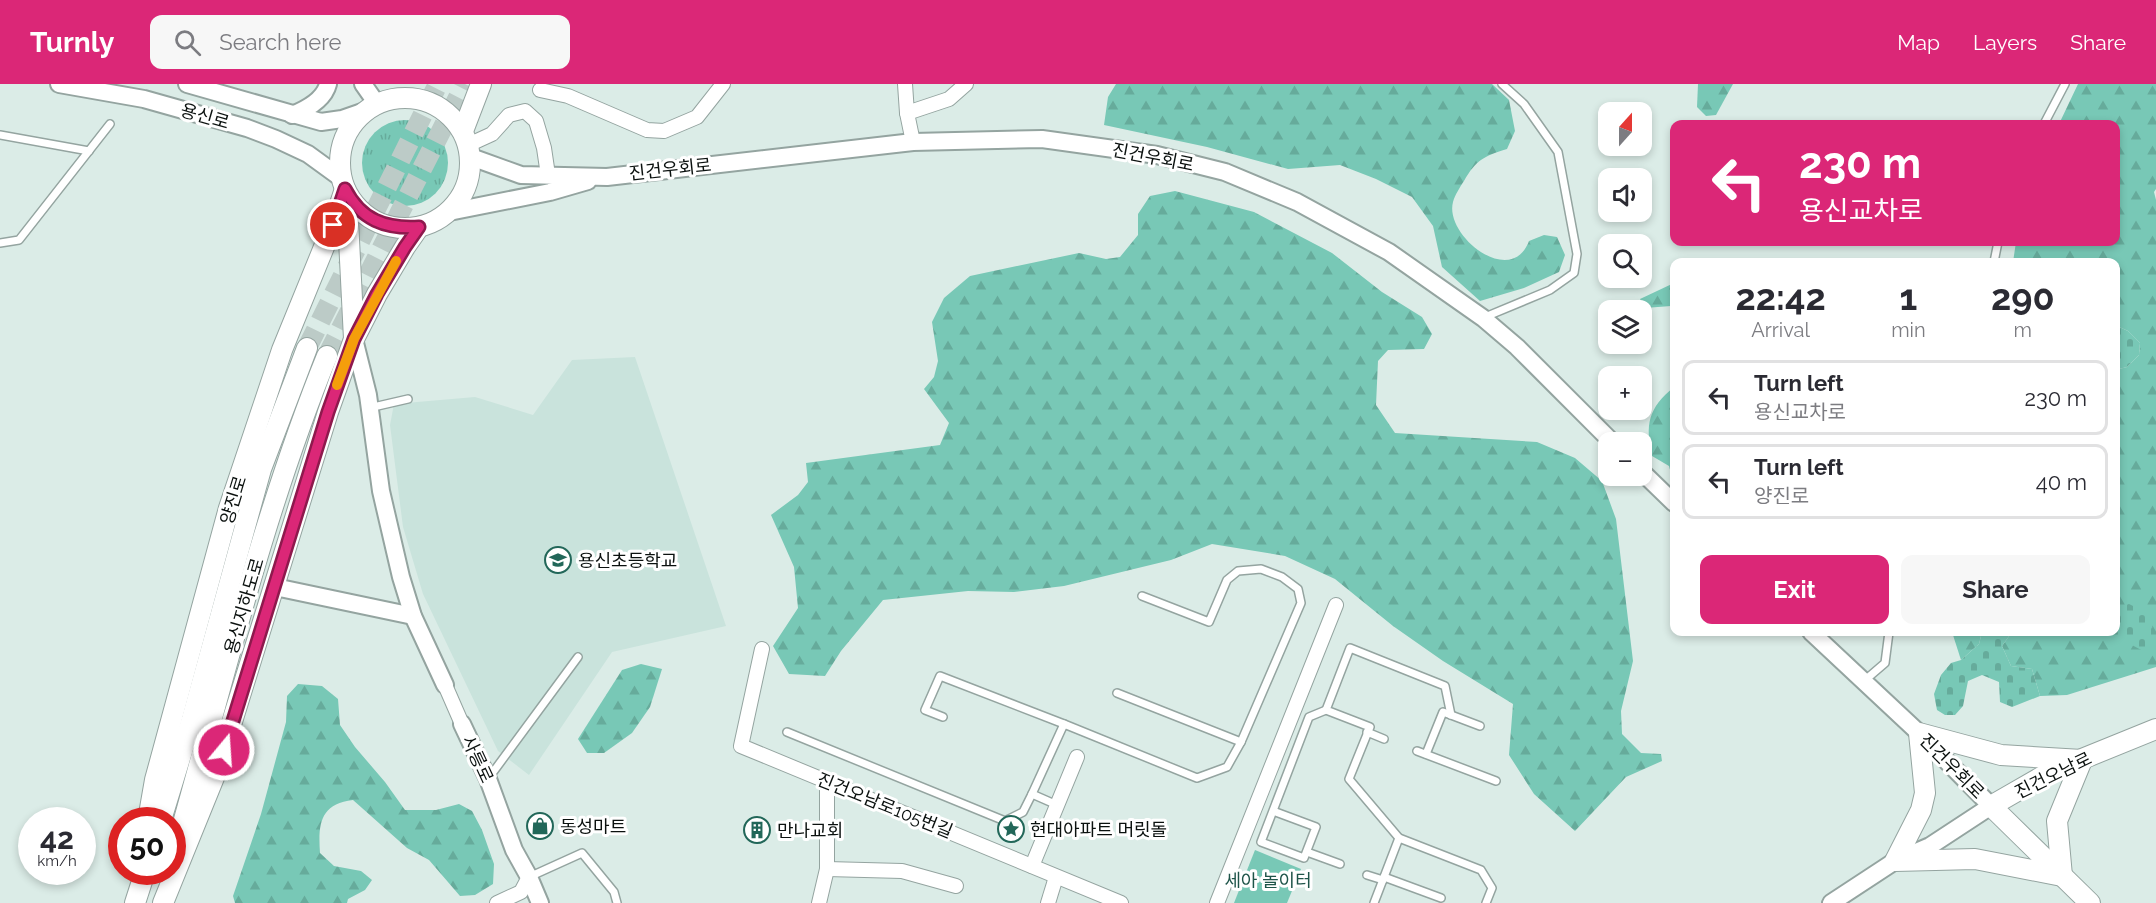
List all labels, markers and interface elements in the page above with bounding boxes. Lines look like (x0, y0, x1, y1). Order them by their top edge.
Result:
search box (150, 15, 570, 69)
text: Turnly (30, 26, 114, 59)
icon: search (171, 26, 204, 59)
text: Search here (219, 29, 341, 55)
text: Map (1897, 30, 1940, 55)
text: Layers (1973, 30, 2037, 55)
text: Share (2070, 30, 2126, 55)
street label: 용신로 (178, 99, 232, 133)
north arrow (1598, 102, 1652, 156)
map controls (1598, 102, 1652, 486)
street label: 진건우회로 (1110, 139, 1196, 175)
text: 230 m (1799, 139, 1921, 188)
icon: left (1700, 144, 1778, 222)
street label: 진건우회로 (628, 154, 712, 184)
button: sound (1598, 168, 1652, 222)
text: 용신교차로 (1799, 195, 1923, 226)
pin (307, 199, 358, 250)
icon: arrive (316, 208, 349, 241)
button: search (1598, 234, 1652, 288)
text: 22:42 (1735, 276, 1826, 318)
text: 1 (1899, 276, 1917, 318)
text: 290 (1991, 276, 2055, 318)
button: layers (1598, 300, 1652, 354)
text: Arrival (1751, 318, 1810, 342)
text: min (1891, 318, 1926, 342)
text: m (2014, 318, 2032, 342)
button: + (1598, 366, 1652, 420)
text: Turn left (1754, 370, 1844, 396)
icon: left (1703, 381, 1736, 414)
text: 230 m (2024, 385, 2087, 411)
text: 용신교차로 (1754, 400, 1846, 424)
button: − (1598, 432, 1652, 486)
text: Turn left (1754, 454, 1844, 480)
icon: left (1703, 465, 1736, 498)
text: 40 m (2036, 469, 2087, 495)
street label: 양진로 (216, 473, 250, 527)
text: 양진로 (1754, 484, 1809, 508)
school or university icon: 용신초등학교 (543, 545, 573, 575)
place label: 용신초등학교 (578, 550, 677, 571)
street label: 용신지하도로 (220, 555, 268, 657)
button: Exit (1700, 555, 1889, 624)
button: Share (1901, 555, 2090, 624)
position arrow (192, 718, 256, 782)
street label: 진건우회로 (1915, 729, 1989, 803)
street label: 사릉로 (458, 732, 498, 786)
street label: 진건오남로 (2011, 747, 2095, 803)
street label: 진건오남로105번길 (814, 768, 956, 842)
speed limit sign: 50 (108, 807, 186, 885)
shop icon: 동성마트 (525, 811, 555, 841)
place icon: 현대아파트 머릿돌 (996, 814, 1026, 844)
building icon: 만나교회 (742, 815, 772, 845)
place label: 동성마트 (560, 816, 626, 837)
place label: 현대아파트 머릿돌 (1030, 819, 1167, 840)
place label: 만나교회 (777, 820, 843, 841)
text: 42 (40, 821, 74, 856)
text: km/h (37, 852, 77, 870)
park label: 세아 놀이터 (1224, 870, 1312, 891)

